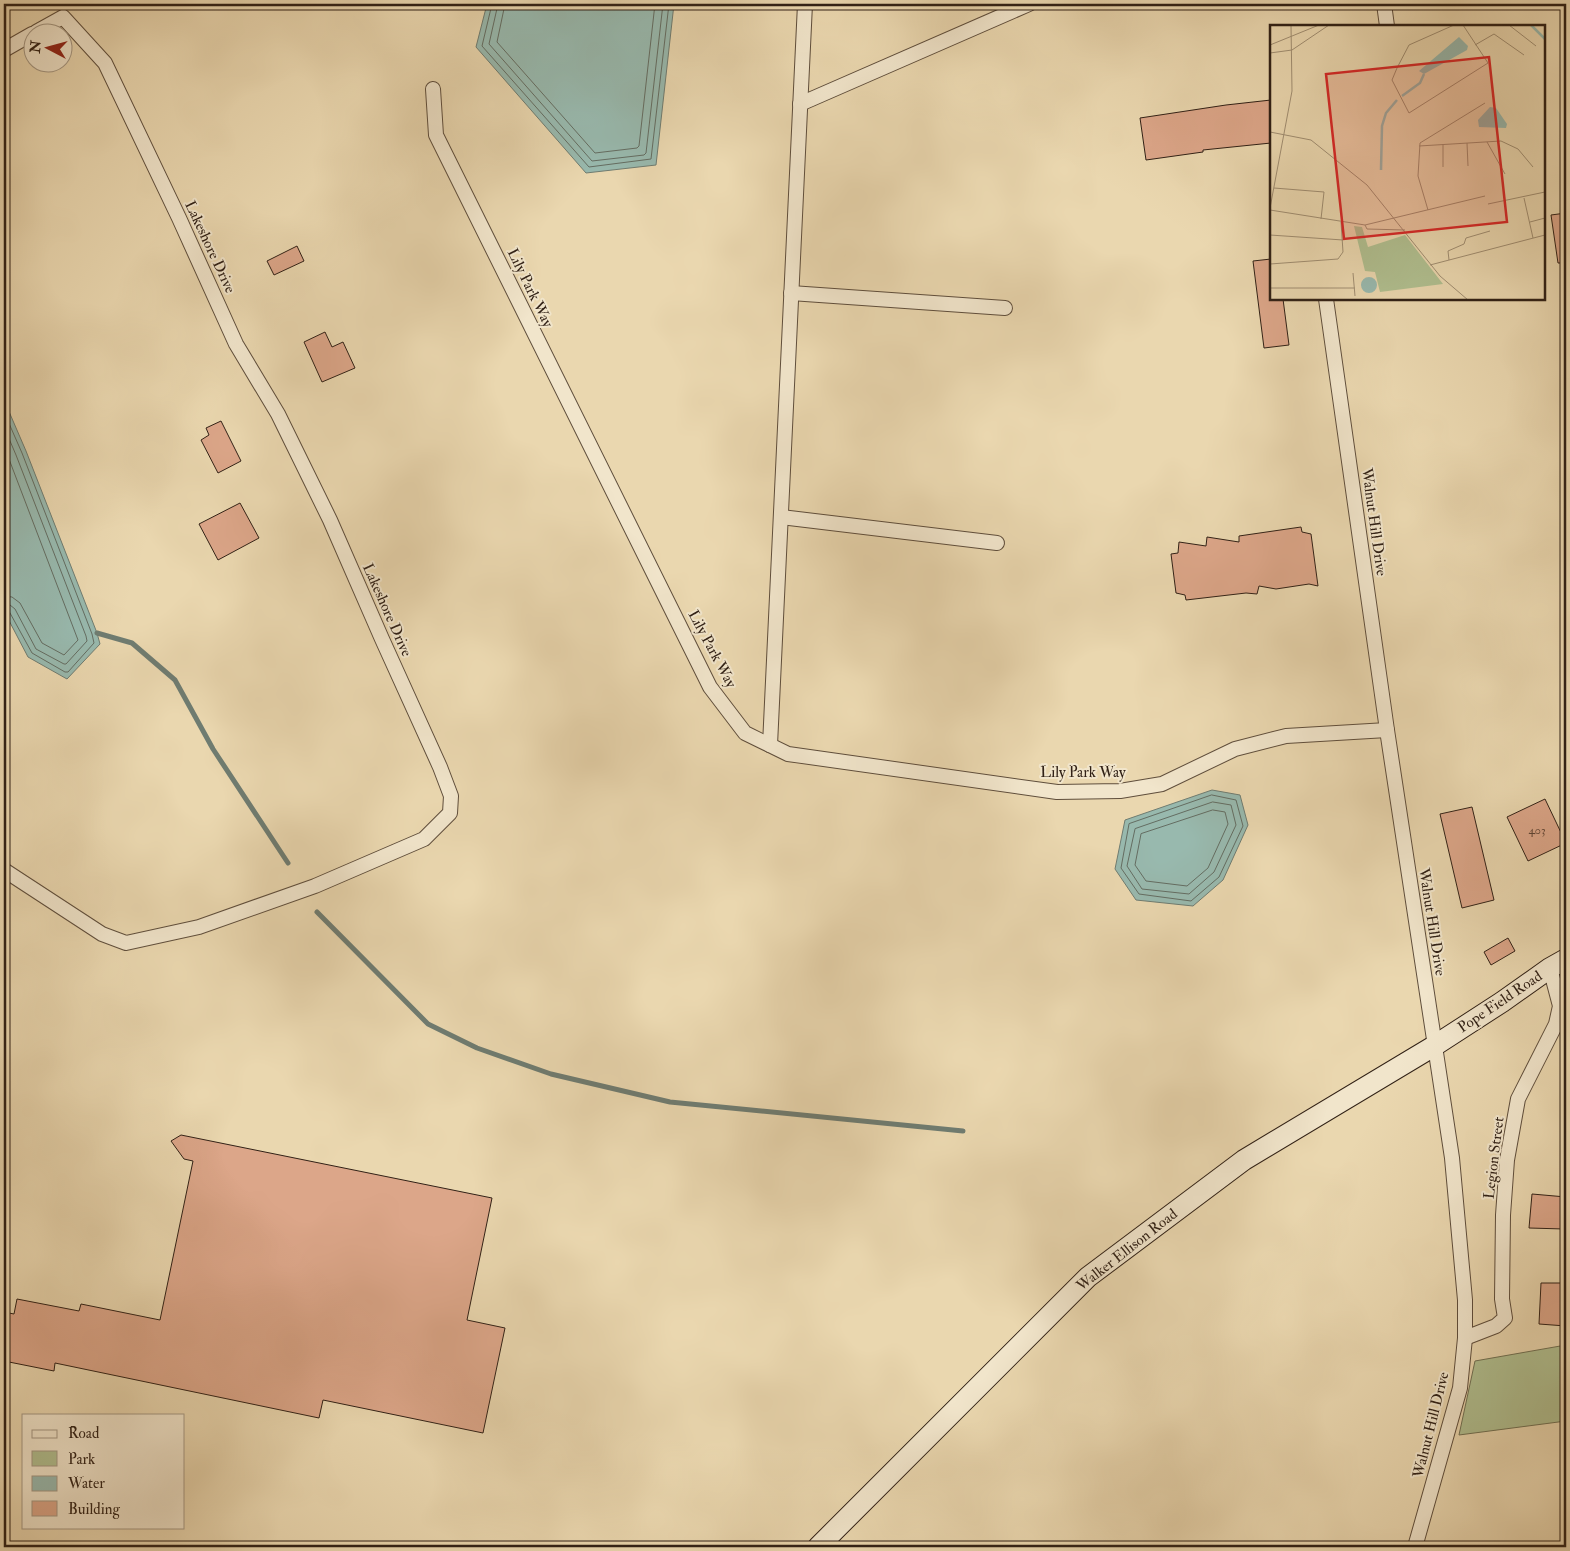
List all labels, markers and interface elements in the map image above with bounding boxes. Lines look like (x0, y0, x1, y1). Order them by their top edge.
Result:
north arrow (22, 22, 72, 72)
inset map (1270, 25, 1545, 300)
text: N (26, 39, 45, 55)
street label: Lakeshore Drive (180, 198, 240, 296)
street label: Lily Park Way (503, 245, 557, 331)
street label: Walnut Hill Drive (1357, 466, 1391, 577)
street label: Lakeshore Drive (358, 561, 416, 659)
street label: Lily Park Way (684, 607, 741, 692)
street label: Lily Park Way (1040, 763, 1126, 782)
house number: 403 (1528, 823, 1546, 838)
street label: Walnut Hill Drive (1414, 866, 1450, 977)
street label: Pope Field Road (1454, 966, 1547, 1038)
street label: Legion Street (1480, 1116, 1508, 1200)
street label: Walker Ellison Road (1072, 1204, 1182, 1296)
street label: Walnut Hill Drive (1408, 1370, 1453, 1481)
legend (22, 1414, 185, 1528)
text: Road (68, 1424, 100, 1443)
text: Park (68, 1450, 95, 1469)
text: Water (67, 1474, 105, 1493)
text: Building (68, 1500, 120, 1519)

